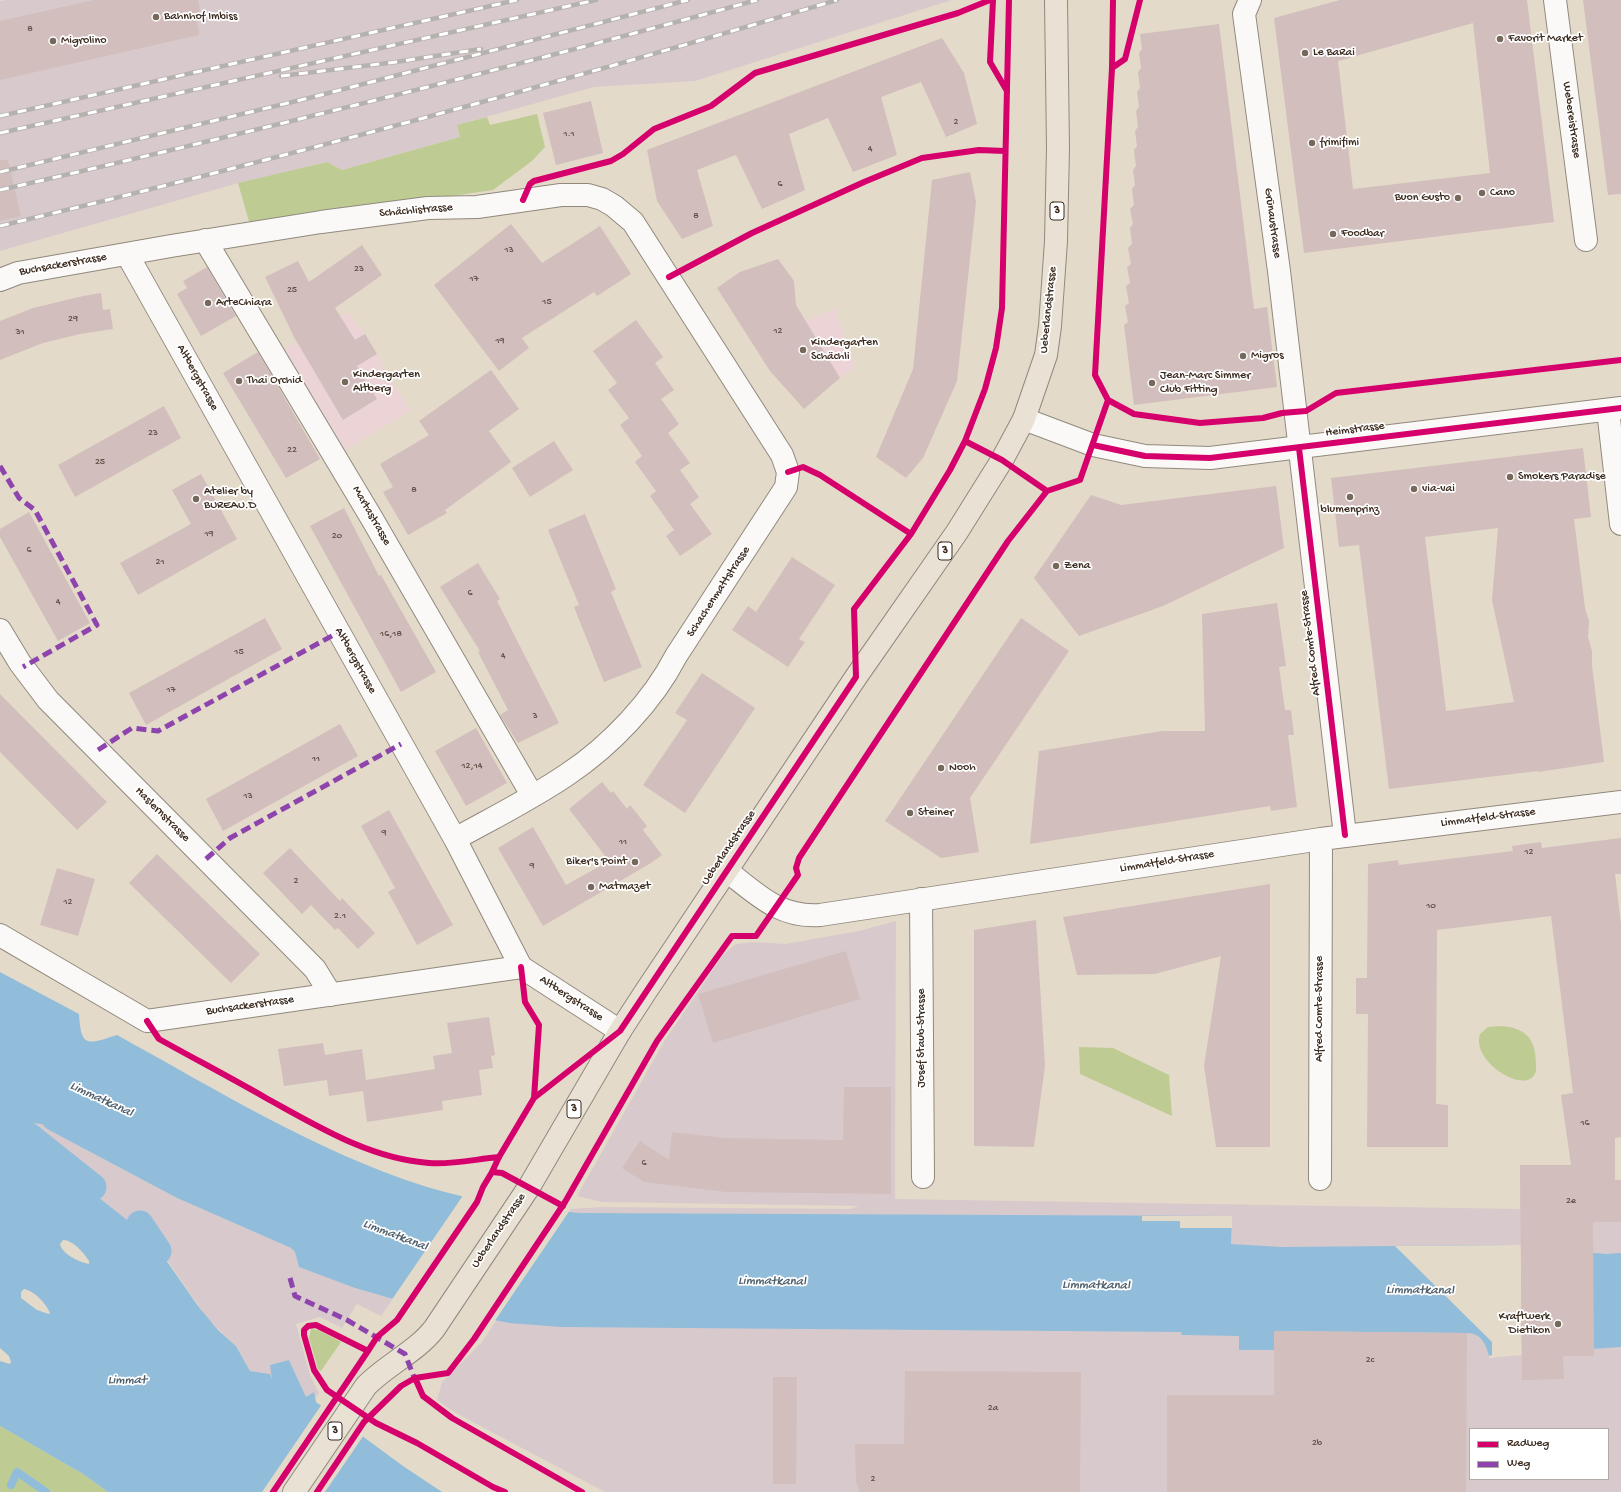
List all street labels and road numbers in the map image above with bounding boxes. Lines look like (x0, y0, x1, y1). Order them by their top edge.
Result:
street label: Webereistrasse (1558, 81, 1584, 159)
street label: Grünaustrasse (1260, 187, 1284, 259)
street label: Schächlistrasse (379, 201, 453, 221)
road number: 3 (1050, 202, 1064, 220)
street label: Buchsackerstrasse (18, 250, 108, 280)
street label: Ueberlandstrasse (1037, 266, 1061, 354)
street label: Altbergstrasse (173, 342, 221, 414)
street label: Heimstrasse (1325, 419, 1385, 441)
street label: Martastrasse (348, 484, 394, 548)
road number: 3 (938, 542, 952, 560)
street label: Schachenmattstrasse (684, 544, 754, 640)
street label: Alfred Comte-Strasse (1297, 589, 1325, 697)
street label: Altbergstrasse (331, 625, 379, 697)
street label: Haslernstrasse (131, 784, 193, 846)
street label: Limmatfeld-Strasse (1440, 805, 1536, 831)
street label: Ueberlandstrasse (699, 808, 759, 888)
street label: Limmatfeld-Strasse (1119, 847, 1215, 877)
street label: Alfred Comte-Strasse (1313, 956, 1327, 1062)
street label: Altbergstrasse (536, 973, 606, 1025)
street label: Josef Staub-Strasse (915, 989, 929, 1087)
street label: Buchsackerstrasse (205, 993, 295, 1019)
road number: 3 (567, 1100, 581, 1118)
street label: Ueberlandstrasse (469, 1191, 529, 1271)
road number: 3 (328, 1422, 342, 1440)

